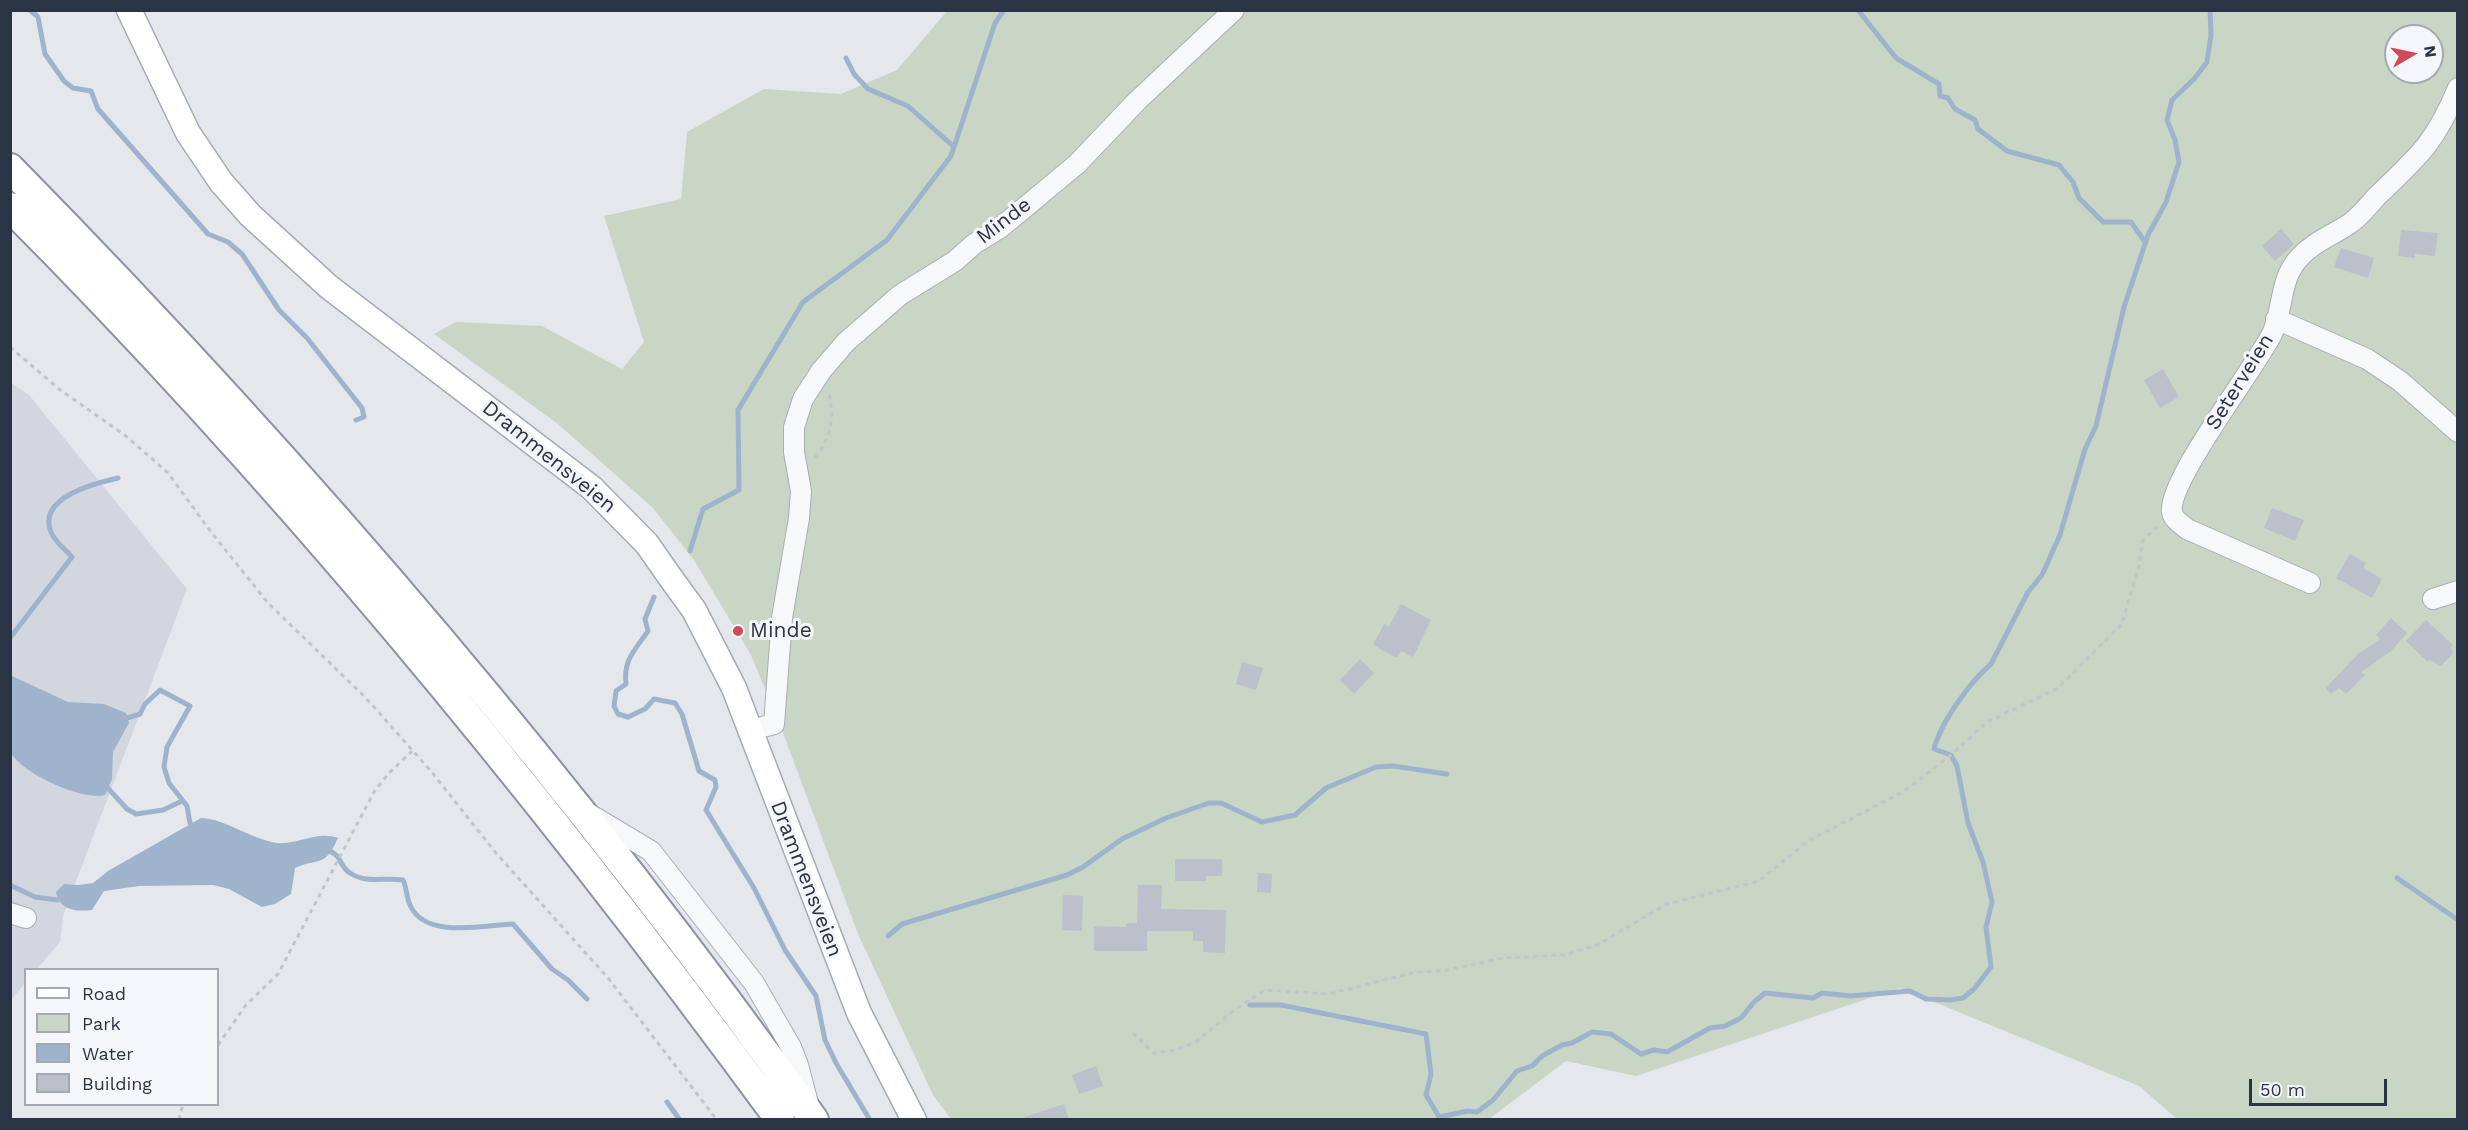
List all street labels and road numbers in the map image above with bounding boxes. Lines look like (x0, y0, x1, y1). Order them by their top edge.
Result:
street label: Minde (972, 192, 1036, 250)
street label: Seterveien (2201, 329, 2279, 435)
street label: Drammensveien (477, 395, 621, 519)
street label: Drammensveien (765, 798, 847, 960)

